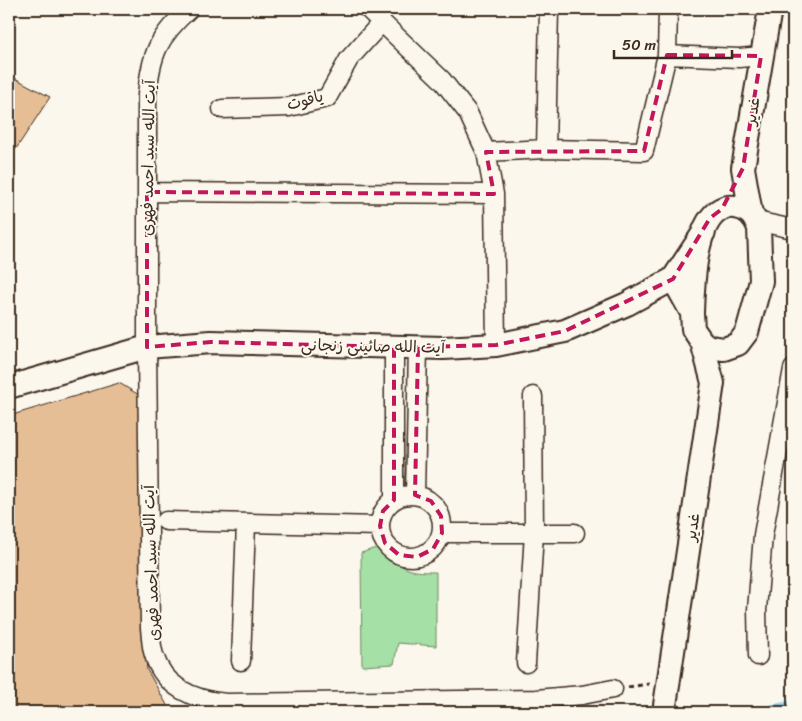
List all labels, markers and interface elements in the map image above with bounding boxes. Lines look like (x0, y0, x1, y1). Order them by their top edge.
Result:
scale bar (614, 28, 732, 60)
text: 50 m (622, 32, 657, 58)
street label: آیت الله سید احمد فهری (132, 79, 164, 236)
street label: یاقوت (283, 81, 327, 119)
street label: غدیر (735, 95, 769, 129)
street label: آیت الله صائینی زنجانی (301, 330, 446, 362)
street label: آیت الله سید احمد فهری (134, 484, 168, 641)
street label: غدیر (675, 511, 709, 545)

